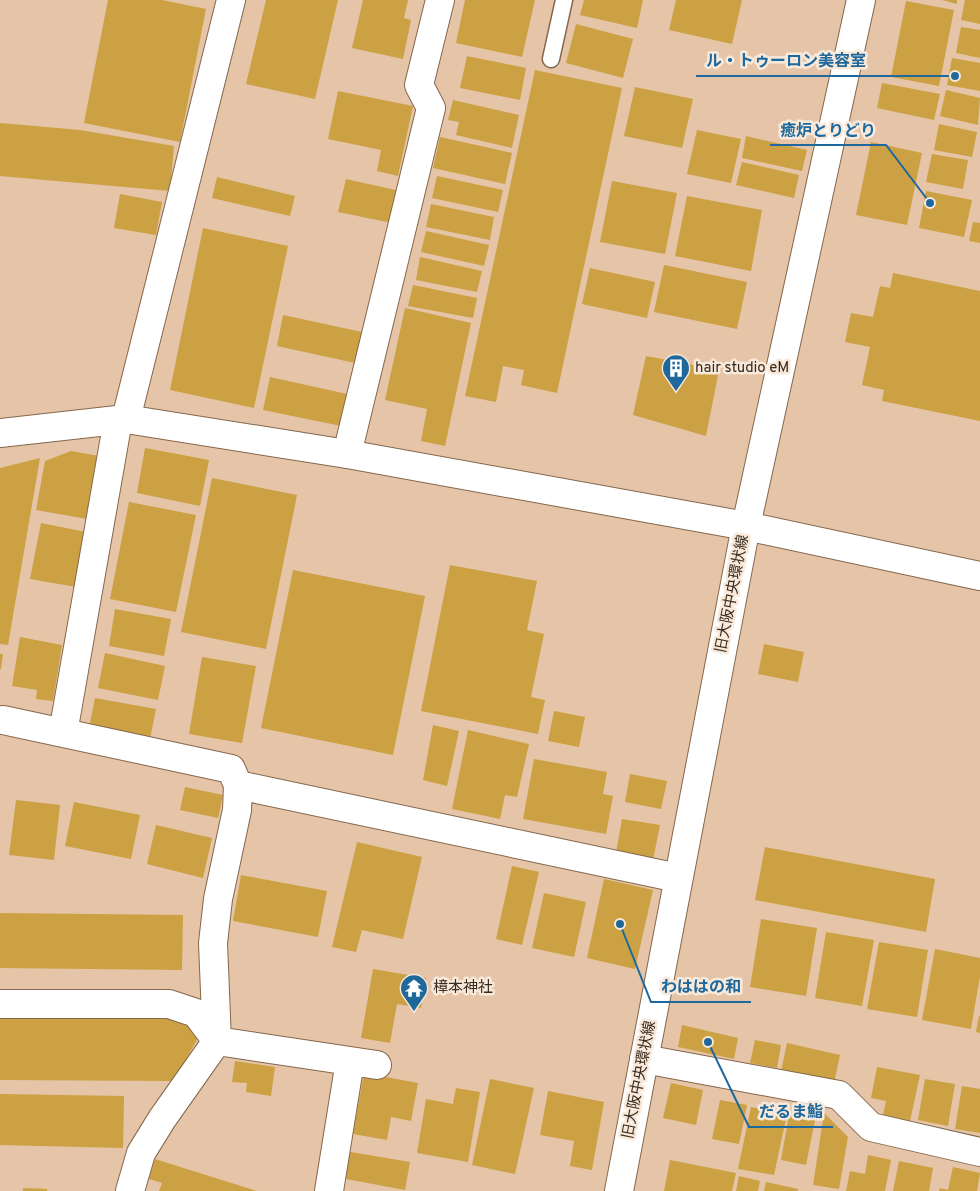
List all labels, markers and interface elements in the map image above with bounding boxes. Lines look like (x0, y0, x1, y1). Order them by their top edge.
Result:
callout: ル・トゥーロン美容室 (696, 45, 876, 76)
text: ル・トゥーロン美容室 (706, 52, 866, 72)
callout: 癒炉とりどり (770, 114, 886, 145)
text: 癒炉とりどり (780, 122, 876, 142)
building icon: hair studio eM (661, 353, 691, 392)
place label: hair studio eM (695, 359, 789, 378)
street label: 旧大阪中央環状線 (711, 533, 754, 655)
callout: わははの和 (651, 971, 751, 1002)
temple icon: 樟本神社 (399, 973, 429, 1012)
text: わははの和 (661, 978, 741, 998)
place label: 樟本神社 (433, 979, 493, 998)
street label: 旧大阪中央環状線 (618, 1019, 661, 1141)
callout: だるま鮨 (749, 1096, 833, 1127)
text: だるま鮨 (759, 1103, 823, 1123)

